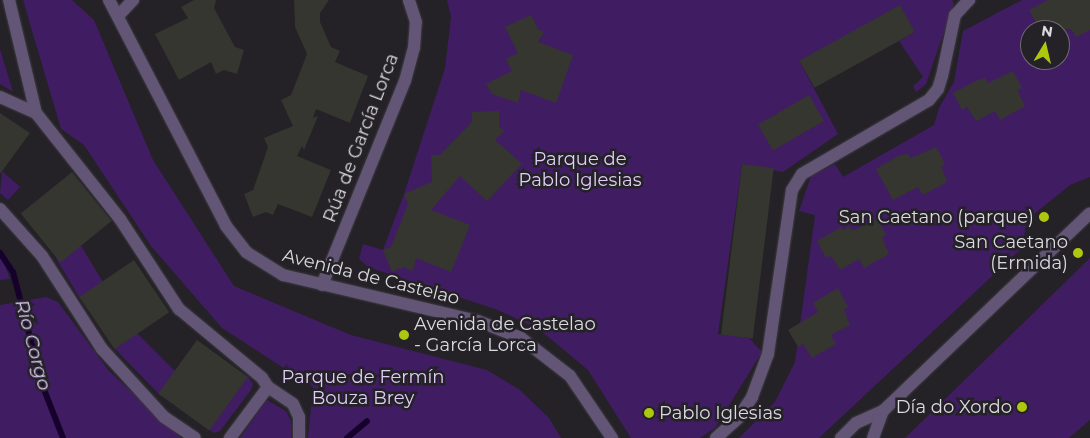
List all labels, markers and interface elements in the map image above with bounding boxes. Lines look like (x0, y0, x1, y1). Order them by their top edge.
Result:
north arrow (1020, 20, 1070, 70)
text: N (1040, 21, 1054, 41)
street label: Rúa de García Lorca (319, 50, 403, 226)
park label: Parque de Pablo Iglesias (519, 149, 641, 192)
place label: San Caetano (parque) (839, 206, 1034, 228)
marker: San Caetano (parque) (1038, 211, 1050, 223)
place label: San Caetano (Ermida) (954, 232, 1068, 274)
street label: Avenida de Castelao (280, 245, 462, 309)
marker: San Caetano (Ermida) (1072, 247, 1084, 259)
water label: Río Corgo (10, 297, 56, 393)
place label: Avenida de Castelao - García Lorca (414, 314, 596, 356)
marker: Avenida de Castelao - García Lorca (398, 329, 410, 341)
park label: Parque de Fermín Bouza Brey (281, 367, 445, 409)
place label: Día do Xordo (896, 396, 1012, 418)
marker: Día do Xordo (1016, 401, 1028, 413)
place label: Pablo Iglesias (659, 402, 782, 424)
marker: Pablo Iglesias (643, 407, 655, 419)

